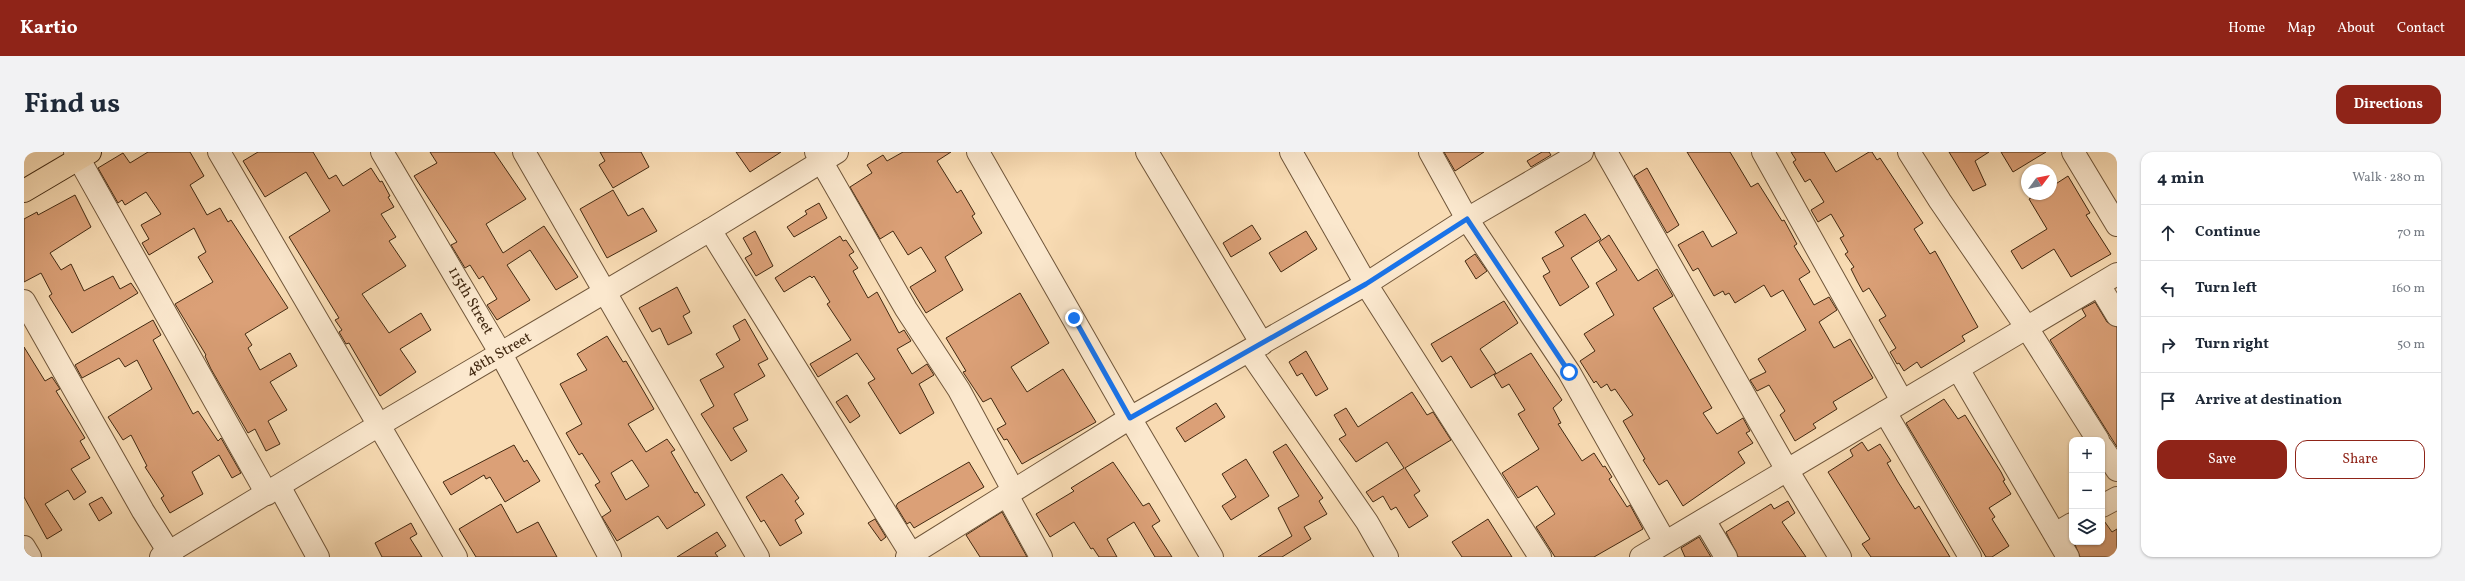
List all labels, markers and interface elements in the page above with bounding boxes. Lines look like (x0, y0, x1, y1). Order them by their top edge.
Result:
text: Kartio (20, 15, 78, 41)
text: Home (2228, 19, 2265, 38)
text: Map (2287, 19, 2315, 38)
text: About (2337, 19, 2375, 38)
text: Contact (2397, 19, 2445, 38)
text: Find us (24, 85, 120, 124)
button: Directions (2336, 85, 2441, 124)
north arrow (2021, 164, 2057, 200)
text: 4 min (2157, 167, 2204, 190)
text: Walk · 280 m (2352, 169, 2425, 187)
icon: ahead (2157, 222, 2179, 244)
text: Continue (2195, 222, 2260, 243)
text: 70 m (2397, 224, 2425, 242)
street label: 115th Street (442, 263, 498, 339)
icon: left (2157, 278, 2179, 300)
text: Turn left (2195, 278, 2257, 299)
text: 160 m (2391, 280, 2425, 298)
route end (1065, 309, 1083, 327)
street label: 48th Street (462, 328, 536, 382)
icon: right (2157, 334, 2179, 356)
text: Turn right (2195, 334, 2269, 355)
text: 50 m (2397, 336, 2425, 354)
route start (1560, 363, 1578, 381)
icon: arrive (2157, 390, 2179, 412)
text: Arrive at destination (2195, 390, 2342, 411)
map controls (2069, 437, 2105, 545)
button: + (2069, 437, 2105, 473)
button: Save (2157, 440, 2287, 479)
button: Share (2295, 440, 2425, 479)
button: − (2069, 473, 2105, 509)
button: layers (2069, 509, 2105, 545)

